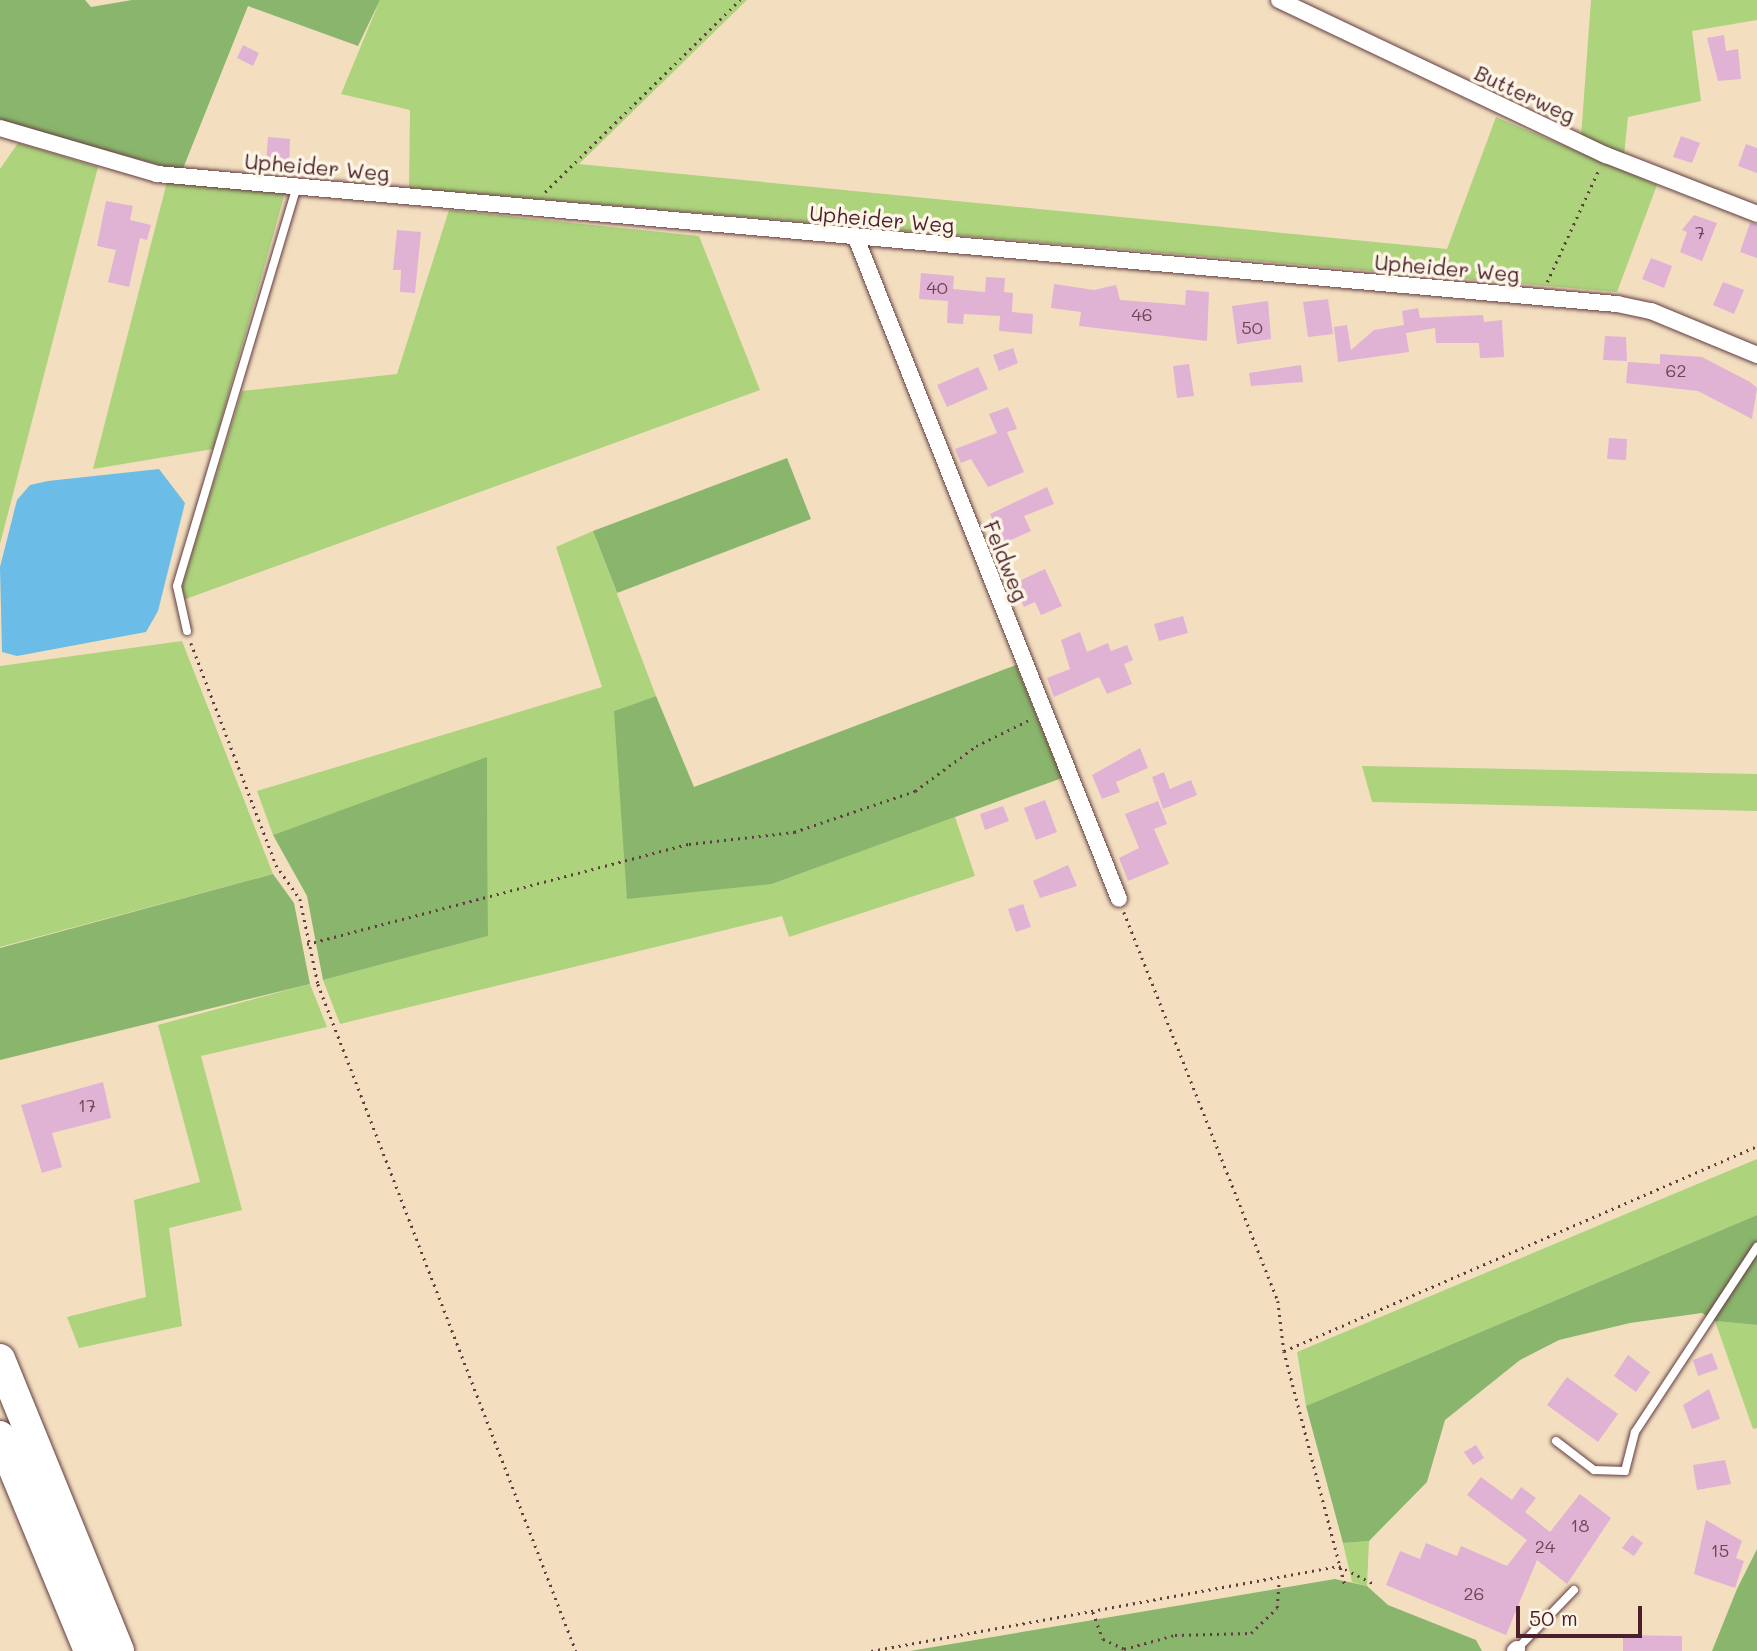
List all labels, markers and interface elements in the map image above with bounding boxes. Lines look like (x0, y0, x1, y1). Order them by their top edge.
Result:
street label: Butterweg (1471, 60, 1579, 128)
street label: Upheider Weg (243, 148, 391, 186)
street label: Upheider Weg (808, 200, 956, 238)
house number: 7 (1695, 221, 1705, 243)
street label: Upheider Weg (1373, 249, 1521, 287)
house number: 40 (926, 276, 948, 298)
house number: 46 (1131, 303, 1153, 325)
house number: 50 (1241, 316, 1263, 338)
house number: 62 (1666, 359, 1686, 381)
street label: Feldweg (978, 517, 1034, 605)
house number: 17 (78, 1094, 96, 1116)
house number: 18 (1571, 1514, 1589, 1536)
house number: 24 (1535, 1535, 1555, 1557)
house number: 15 (1711, 1539, 1729, 1561)
house number: 26 (1464, 1582, 1484, 1604)
scale bar (1519, 1592, 1645, 1636)
text: 50 m (1529, 1604, 1578, 1631)

